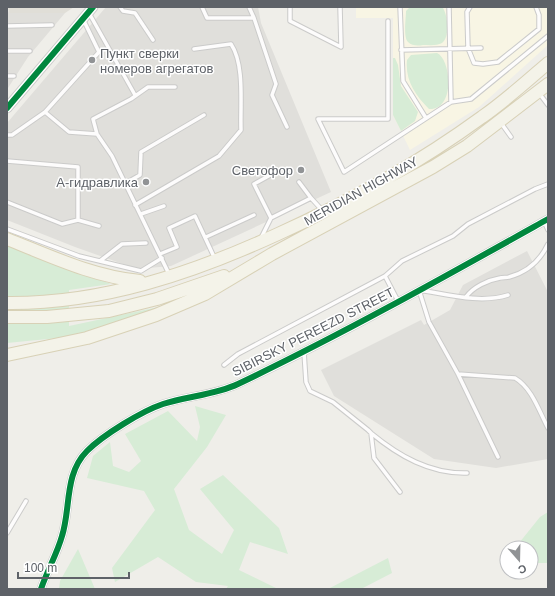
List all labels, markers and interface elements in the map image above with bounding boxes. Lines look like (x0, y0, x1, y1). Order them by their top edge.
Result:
place label: Пункт сверки номеров агрегатов (100, 46, 213, 76)
marker: Пункт сверки номеров агрегатов (87, 55, 97, 65)
street label: MERIDIAN HIGHWAY (301, 153, 421, 229)
place label: Светофор (232, 163, 293, 178)
marker: Светофор (296, 165, 306, 175)
place label: А-гидравлика (56, 175, 139, 190)
marker: А-гидравлика (141, 177, 151, 187)
street label: SIBIRSKY PEREEZD STREET (230, 285, 396, 379)
north arrow (499, 540, 539, 580)
scale bar (18, 554, 129, 580)
text: 100 m (24, 561, 57, 575)
text: С (517, 562, 528, 576)

